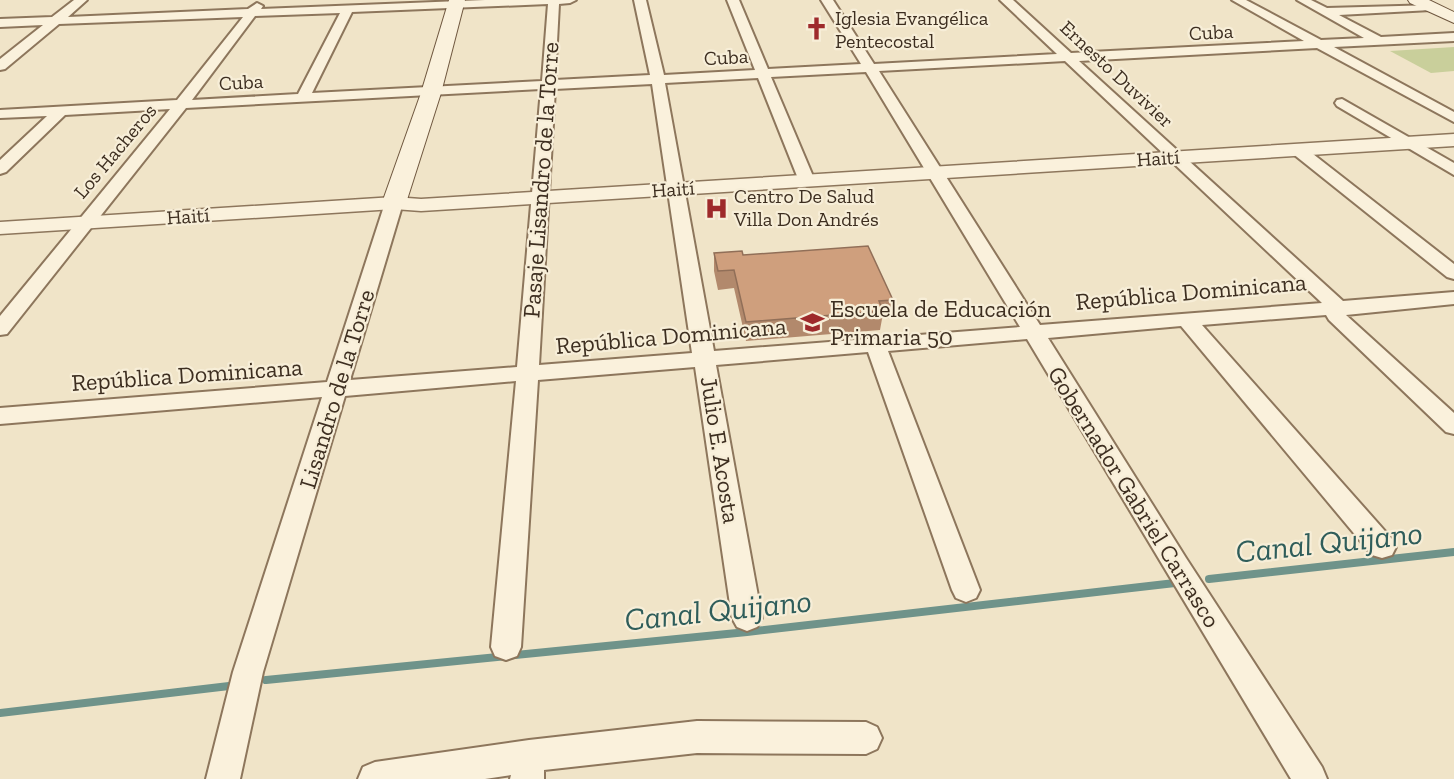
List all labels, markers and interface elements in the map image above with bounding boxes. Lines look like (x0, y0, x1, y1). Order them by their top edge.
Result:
place label: Iglesia Evangélica Pentecostal (835, 6, 989, 53)
street label: Ernesto Duvivier (1055, 15, 1179, 133)
church icon: Iglesia Evangélica Pentecostal (804, 16, 830, 42)
street label: Cuba (1188, 19, 1234, 45)
street label: Pasaje Lisandro de la Torre (516, 41, 565, 319)
street label: Cuba (703, 44, 749, 70)
street label: Cuba (218, 69, 264, 95)
street label: Los Hacheros (68, 99, 162, 203)
street label: Haití (1136, 144, 1181, 171)
street label: Haití (651, 175, 696, 202)
place label: Centro De Salud Villa Don Andrés (733, 184, 879, 231)
hospital icon: Centro De Salud Villa Don Andrés (703, 195, 729, 221)
street label: Haití (166, 202, 211, 229)
street label: República Dominicana (1074, 267, 1308, 316)
street label: Lisandro de la Torre (292, 286, 381, 492)
place label: Escuela de Educación Primaria 50 (830, 294, 1051, 351)
school or university icon: Escuela de Educación Primaria 50 (799, 310, 825, 336)
street label: República Dominicana (554, 311, 788, 360)
street label: República Dominicana (70, 352, 304, 397)
street label: Gobernador Gabriel Carrasco (1042, 361, 1227, 633)
street label: Julio E. Acosta (695, 374, 746, 526)
water label: Canal Quijano (1234, 513, 1424, 571)
water label: Canal Quijano (623, 581, 813, 639)

